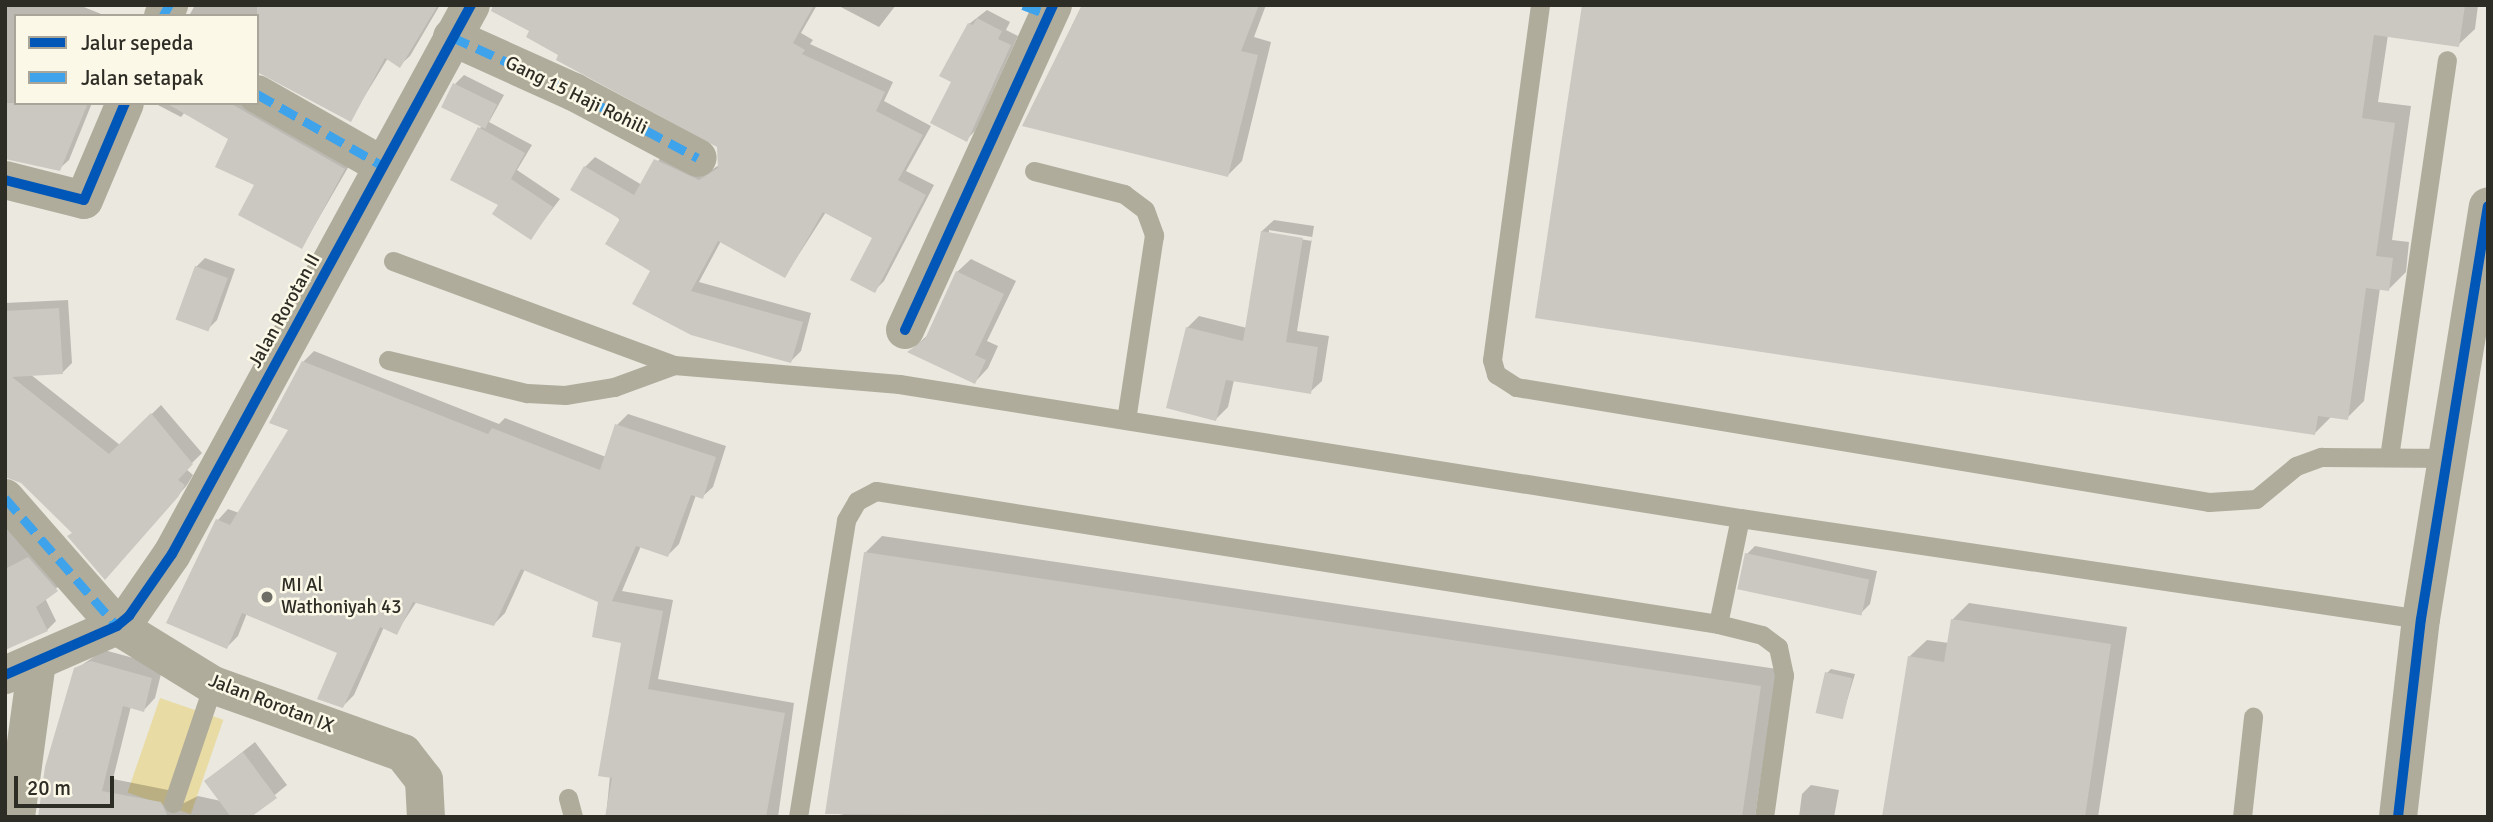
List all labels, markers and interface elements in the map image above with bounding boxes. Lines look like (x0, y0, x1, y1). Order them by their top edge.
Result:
legend (14, 14, 259, 105)
text: Jalur sepeda (81, 30, 193, 56)
street label: Gang 15 Haji Rohili (501, 52, 651, 140)
text: Jalan setapak (81, 65, 203, 91)
street label: Jalan Rorotan II (244, 250, 326, 372)
place label: MI Al Wathoniyah 43 (281, 575, 401, 619)
marker: MI Al Wathoniyah 43 (259, 589, 275, 605)
street label: Jalan Rorotan IX (205, 670, 337, 738)
scale bar (18, 762, 117, 806)
text: 20 m (27, 775, 71, 801)

